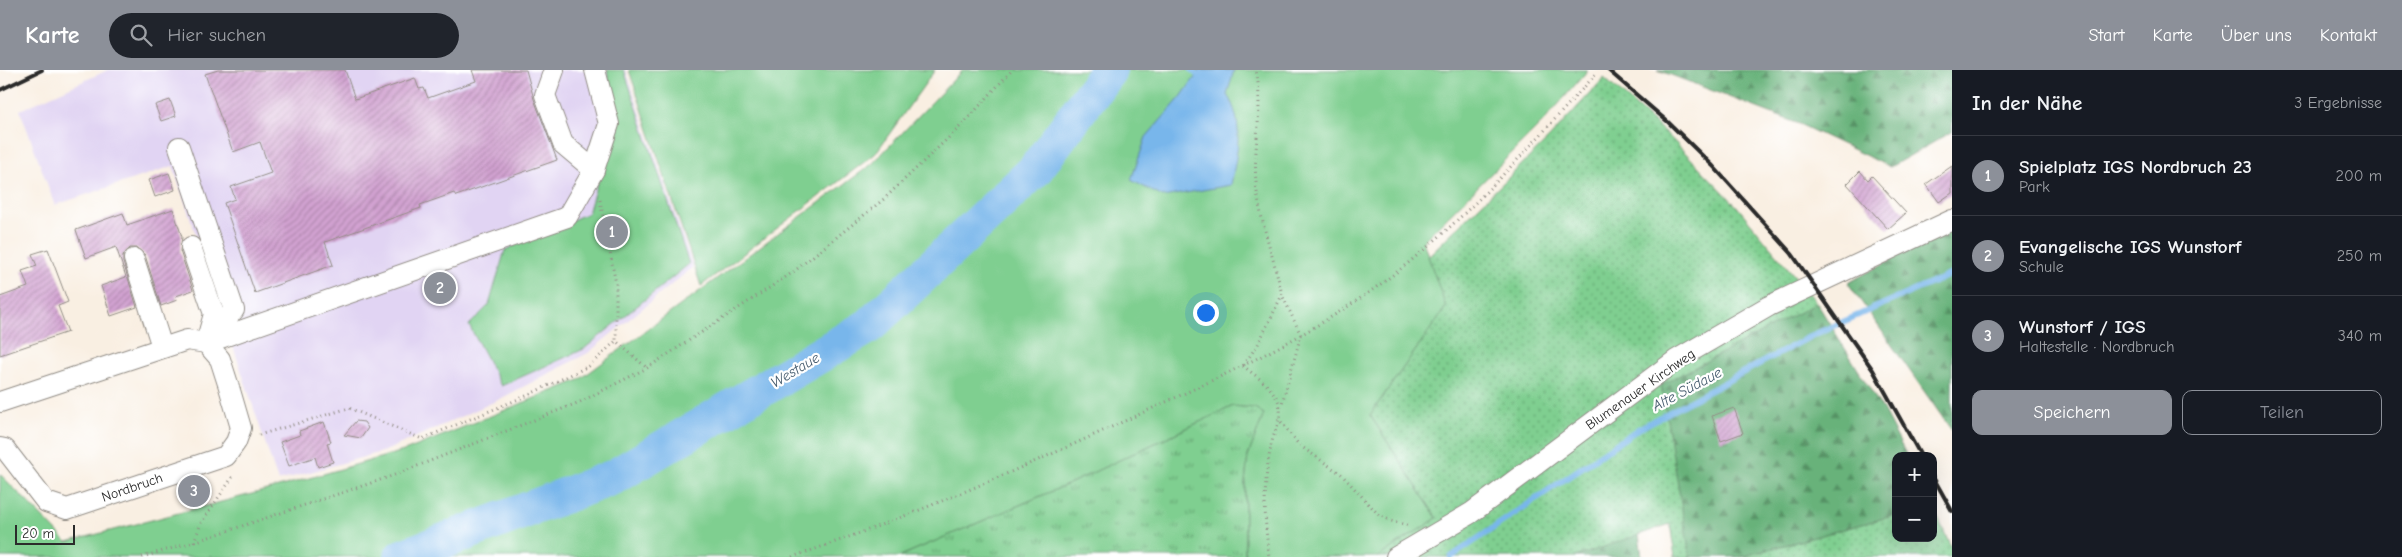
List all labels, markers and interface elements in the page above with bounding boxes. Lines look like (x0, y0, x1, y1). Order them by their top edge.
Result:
search box (109, 13, 459, 58)
text: Karte (25, 21, 79, 49)
icon: search (127, 21, 155, 49)
text: Hier suchen (167, 24, 266, 46)
text: Start (2088, 25, 2125, 46)
text: Karte (2153, 25, 2193, 46)
text: Über uns (2221, 25, 2292, 46)
text: Kontakt (2320, 25, 2377, 46)
text: In der Nähe (1972, 91, 2082, 115)
text: 3 Ergebnisse (2294, 94, 2382, 112)
text: Spielplatz IGS Nordbruch 23 (2019, 156, 2252, 178)
text: 1 (1985, 167, 1991, 185)
text: 200 m (2336, 167, 2382, 185)
text: Park (2019, 178, 2050, 196)
pin: 1 (596, 213, 628, 251)
text: Evangelische IGS Wunstorf (2019, 236, 2241, 258)
text: 2 (1984, 247, 1992, 265)
text: 250 m (2337, 247, 2382, 265)
text: Schule (2019, 258, 2064, 276)
pin: 2 (424, 269, 456, 307)
your location (1193, 300, 1219, 326)
text: Wunstorf / IGS (2019, 316, 2146, 338)
text: 3 (1984, 327, 1992, 345)
text: 340 m (2338, 327, 2382, 345)
text: Haltestelle · Nordbruch (2019, 338, 2175, 356)
street label: Blumenauer Kirchweg (1582, 345, 1698, 434)
water label: Westaue (767, 348, 823, 392)
water label: Alte Südaue (1648, 363, 1725, 415)
button: Speichern (1972, 390, 2172, 435)
button: Teilen (2182, 390, 2382, 435)
map controls (1892, 452, 1937, 542)
button: + (1892, 452, 1937, 497)
street label: Nordbruch (99, 469, 165, 506)
pin: 3 (178, 472, 210, 510)
button: − (1892, 497, 1937, 542)
scale bar (15, 522, 75, 545)
text: 20 m (22, 525, 54, 542)

